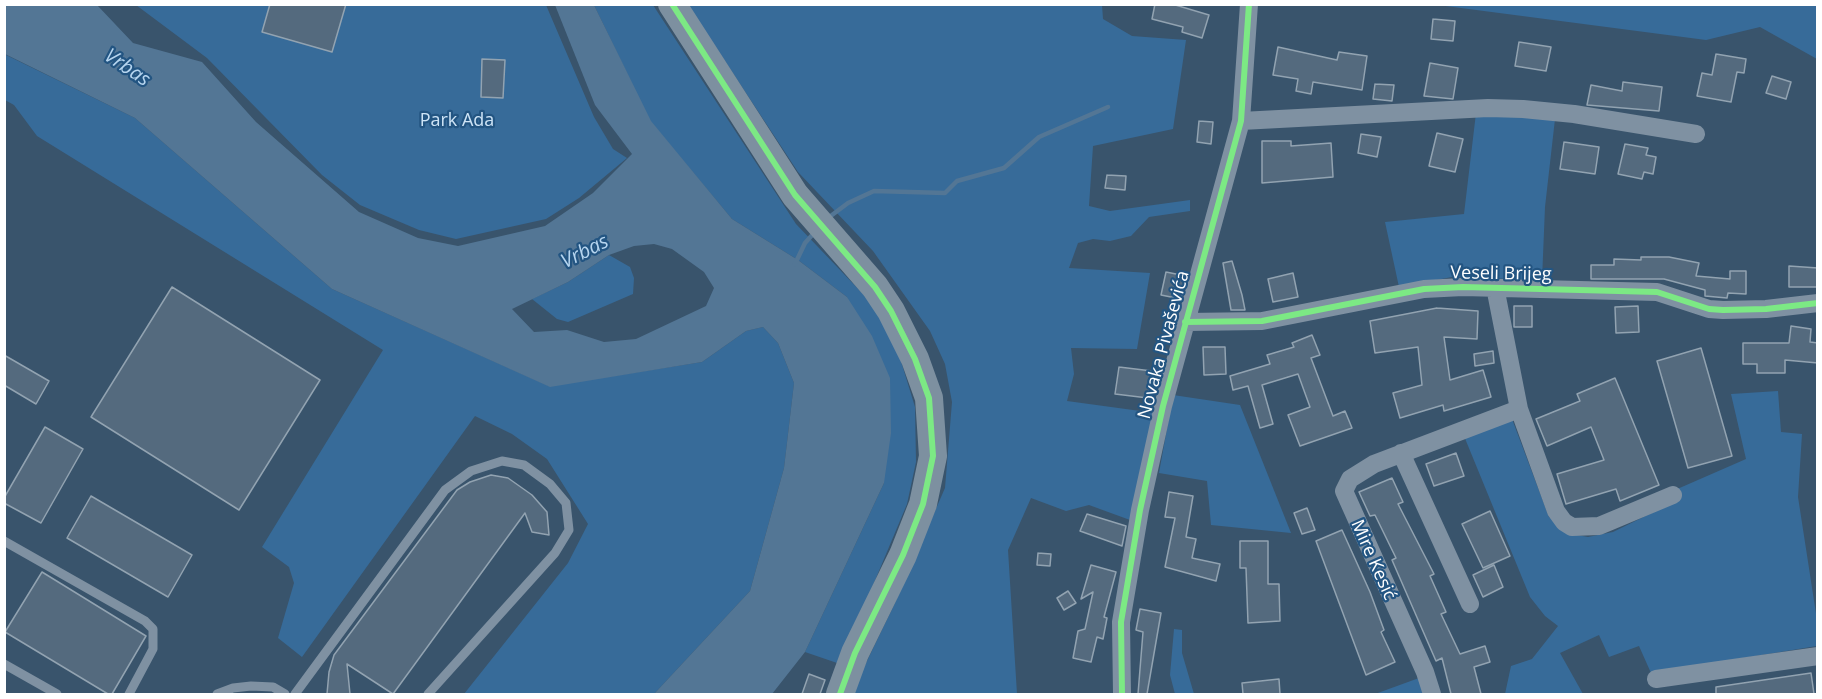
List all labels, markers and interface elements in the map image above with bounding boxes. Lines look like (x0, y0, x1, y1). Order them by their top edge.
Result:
water label: Vrbas (99, 44, 155, 92)
park label: Park Ada (420, 110, 494, 132)
water label: Vrbas (557, 230, 613, 274)
street label: Veseli Brijeg (1450, 262, 1552, 286)
street label: Novaka Pivaševića (1134, 268, 1194, 422)
street label: Mire Kesić (1346, 516, 1400, 604)

